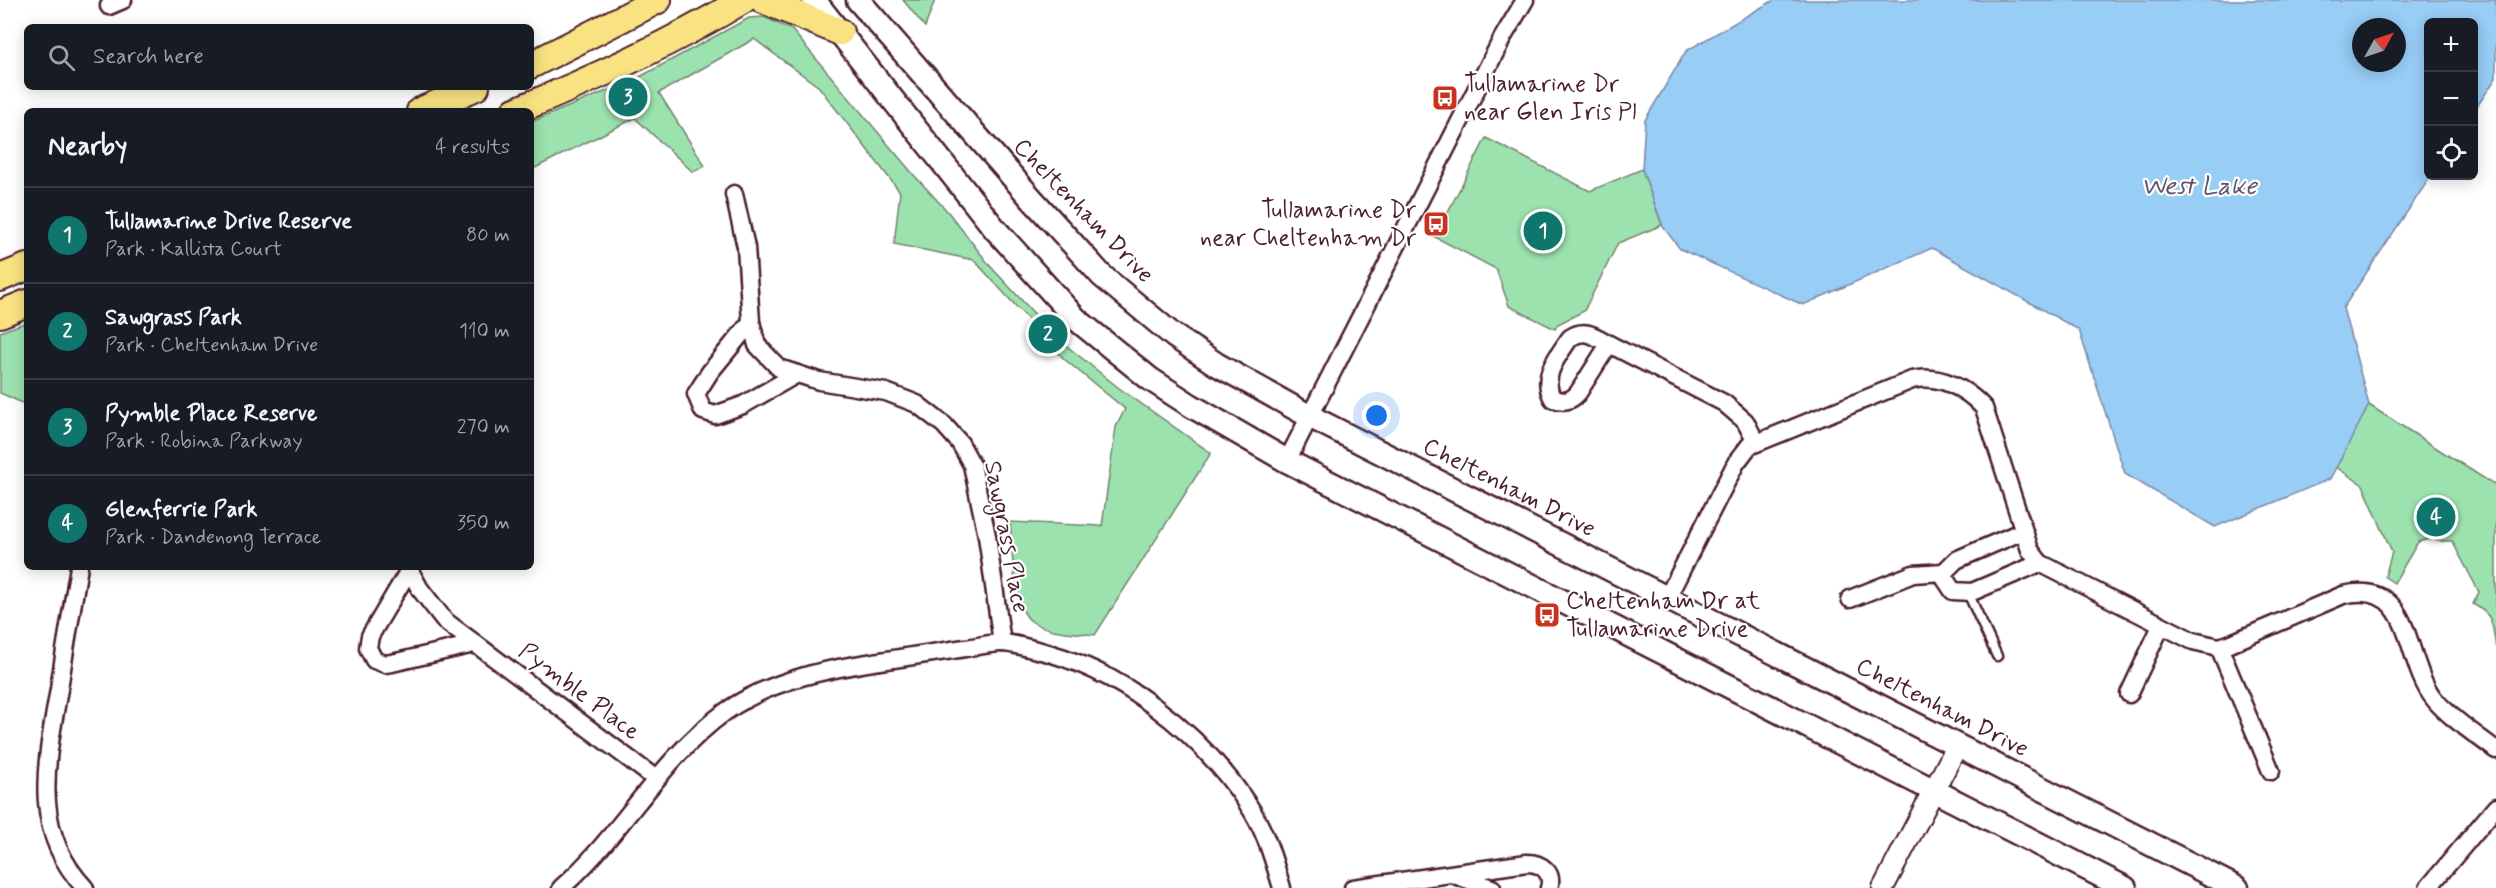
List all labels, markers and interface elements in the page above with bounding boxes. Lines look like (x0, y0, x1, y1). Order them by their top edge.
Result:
north arrow (2352, 18, 2406, 72)
map controls (2424, 18, 2478, 180)
button: + (2424, 18, 2478, 72)
search box (24, 24, 534, 90)
icon: search (45, 41, 78, 74)
text: Search here (93, 43, 204, 71)
place label: Tullamarine Dr near Glen Iris Pl (1464, 69, 1637, 128)
button: − (2424, 72, 2478, 126)
pin: 3 (608, 74, 648, 120)
bus stop icon: Tullamarine Dr near Glen Iris Pl (1430, 83, 1460, 113)
button: locate (2424, 126, 2478, 180)
text: Nearby (48, 130, 127, 164)
street label: Cheltenham Drive (1006, 132, 1160, 290)
text: 4 results (435, 134, 510, 161)
water label: West Lake (2141, 170, 2258, 204)
place label: Tullamarine Dr near Cheltenham Dr (1200, 195, 1416, 254)
text: Tullamarine Drive Reserve (105, 208, 352, 236)
pin: 1 (1524, 208, 1562, 254)
bus stop icon: Tullamarine Dr near Cheltenham Dr (1421, 209, 1451, 239)
text: 1 (63, 222, 72, 249)
text: 80 m (466, 222, 510, 249)
text: Park · Kallista Court (105, 236, 282, 263)
text: Sawgrass Park (105, 304, 242, 332)
pin: 2 (1028, 312, 1068, 356)
text: 2 (63, 318, 72, 345)
text: 110 m (459, 318, 510, 345)
text: Park · Cheltenham Drive (105, 332, 318, 359)
text: Pymble Place Reserve (105, 400, 317, 428)
your location (1362, 401, 1391, 430)
text: 3 (63, 414, 72, 441)
text: 270 m (457, 414, 510, 441)
text: Park · Robina Parkway (105, 428, 302, 455)
street label: Cheltenham Drive (1417, 431, 1601, 545)
street label: Sawgrass Place (974, 458, 1036, 616)
pin: 4 (2416, 494, 2456, 540)
text: Glenferrie Park (105, 496, 257, 524)
text: 4 (62, 510, 73, 537)
text: 350 m (457, 510, 510, 537)
text: Park · Dandenong Terrace (105, 524, 321, 551)
place label: Cheltenham Dr at Tullamarine Drive (1566, 586, 1760, 645)
bus stop icon: Cheltenham Dr at Tullamarine Drive (1532, 600, 1562, 630)
street label: Pymble Place (512, 636, 646, 748)
street label: Cheltenham Drive (1850, 651, 2034, 765)

